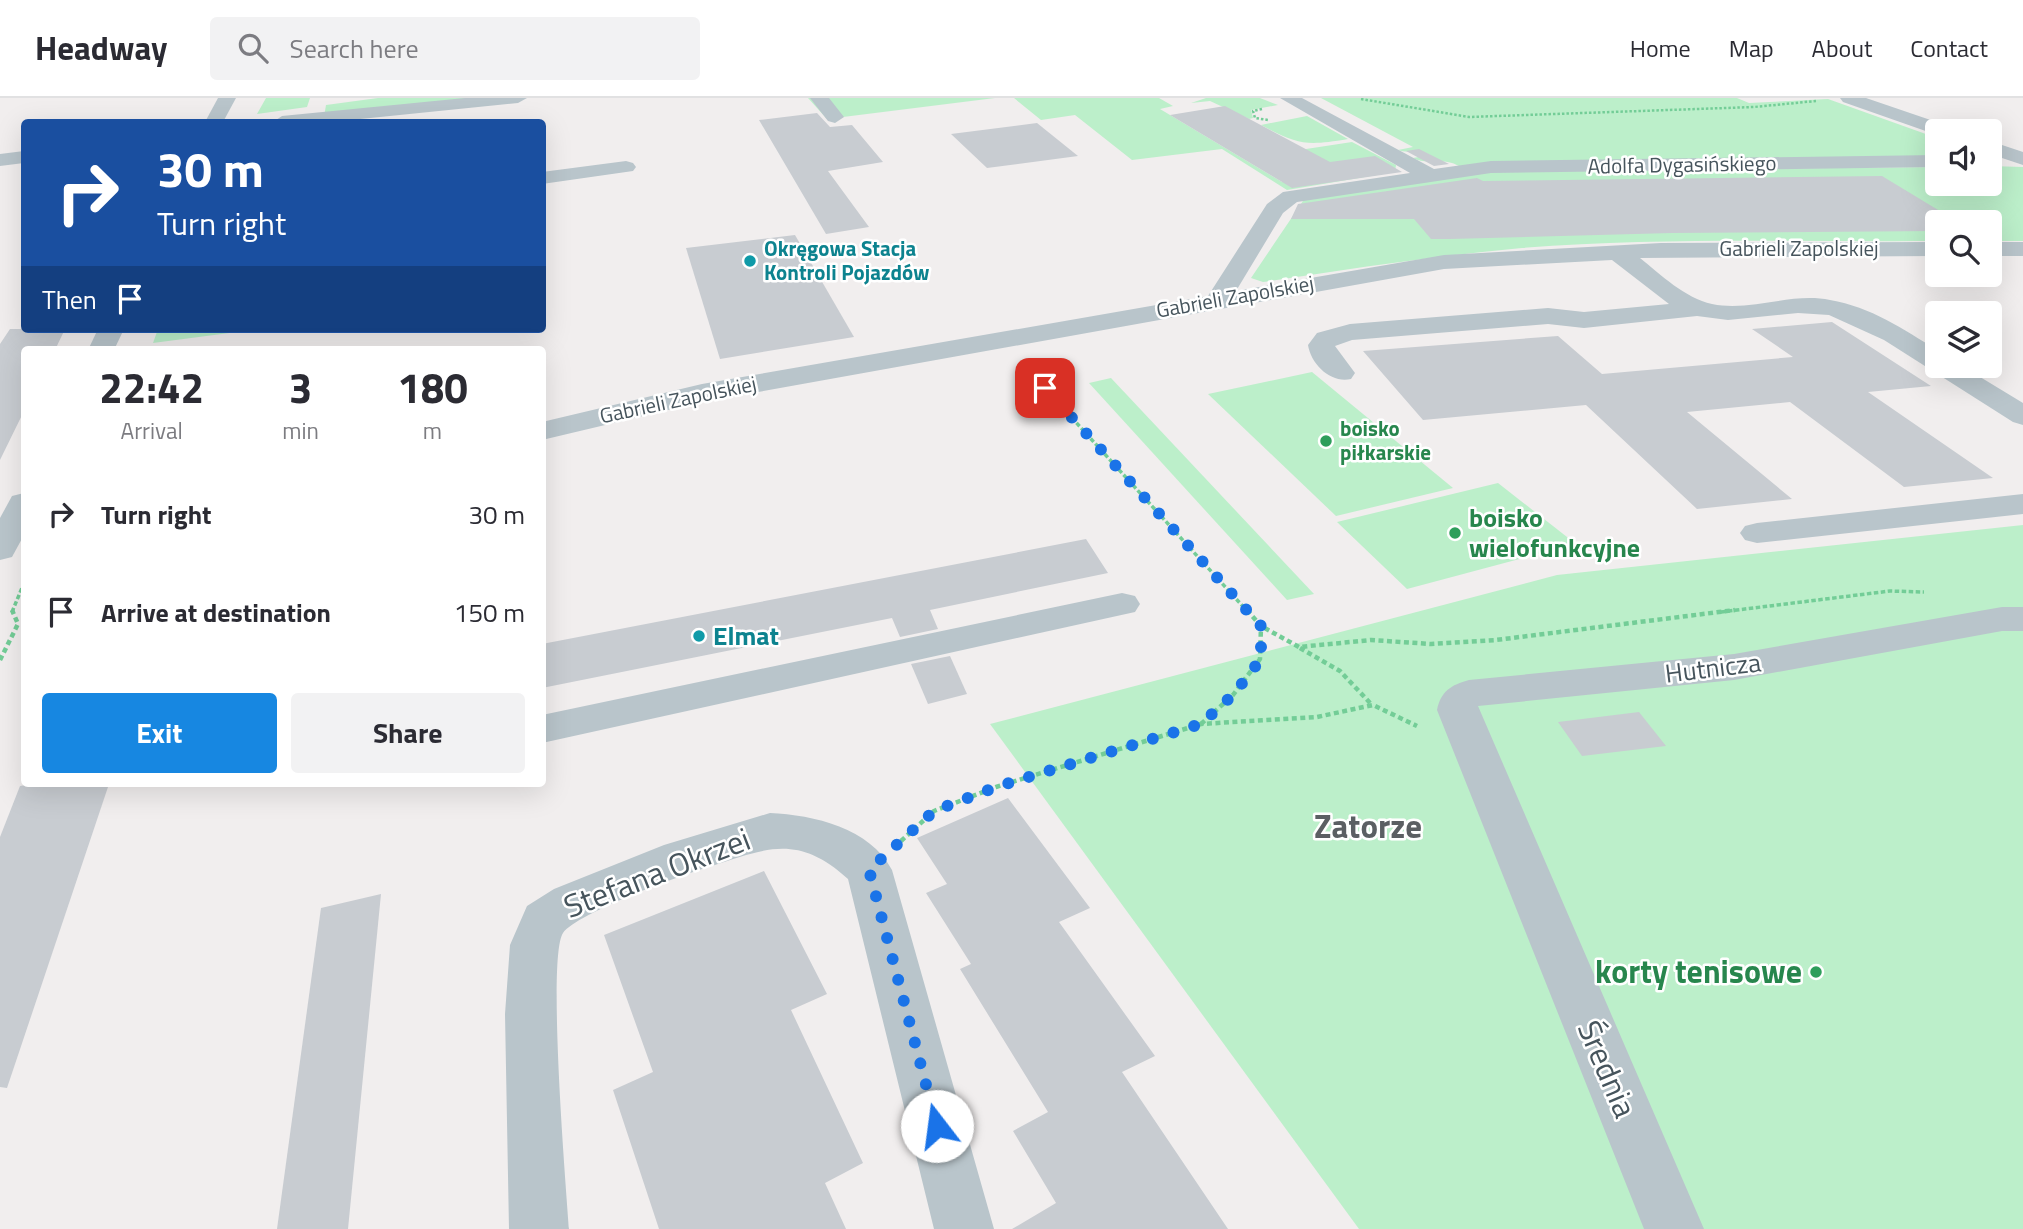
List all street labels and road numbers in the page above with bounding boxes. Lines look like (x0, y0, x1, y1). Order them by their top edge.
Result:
street label: Adolfa Dygasińskiego (1587, 146, 1777, 182)
street label: Gabrieli Zapolskiej (1719, 232, 1879, 264)
street label: Gabrieli Zapolskiej (1154, 266, 1316, 326)
street label: Gabrieli Zapolskiej (596, 367, 759, 431)
street label: Hutnicza (1663, 642, 1763, 693)
street label: Stefana Okrzei (556, 814, 757, 930)
street label: Średnia (1566, 1013, 1650, 1125)

